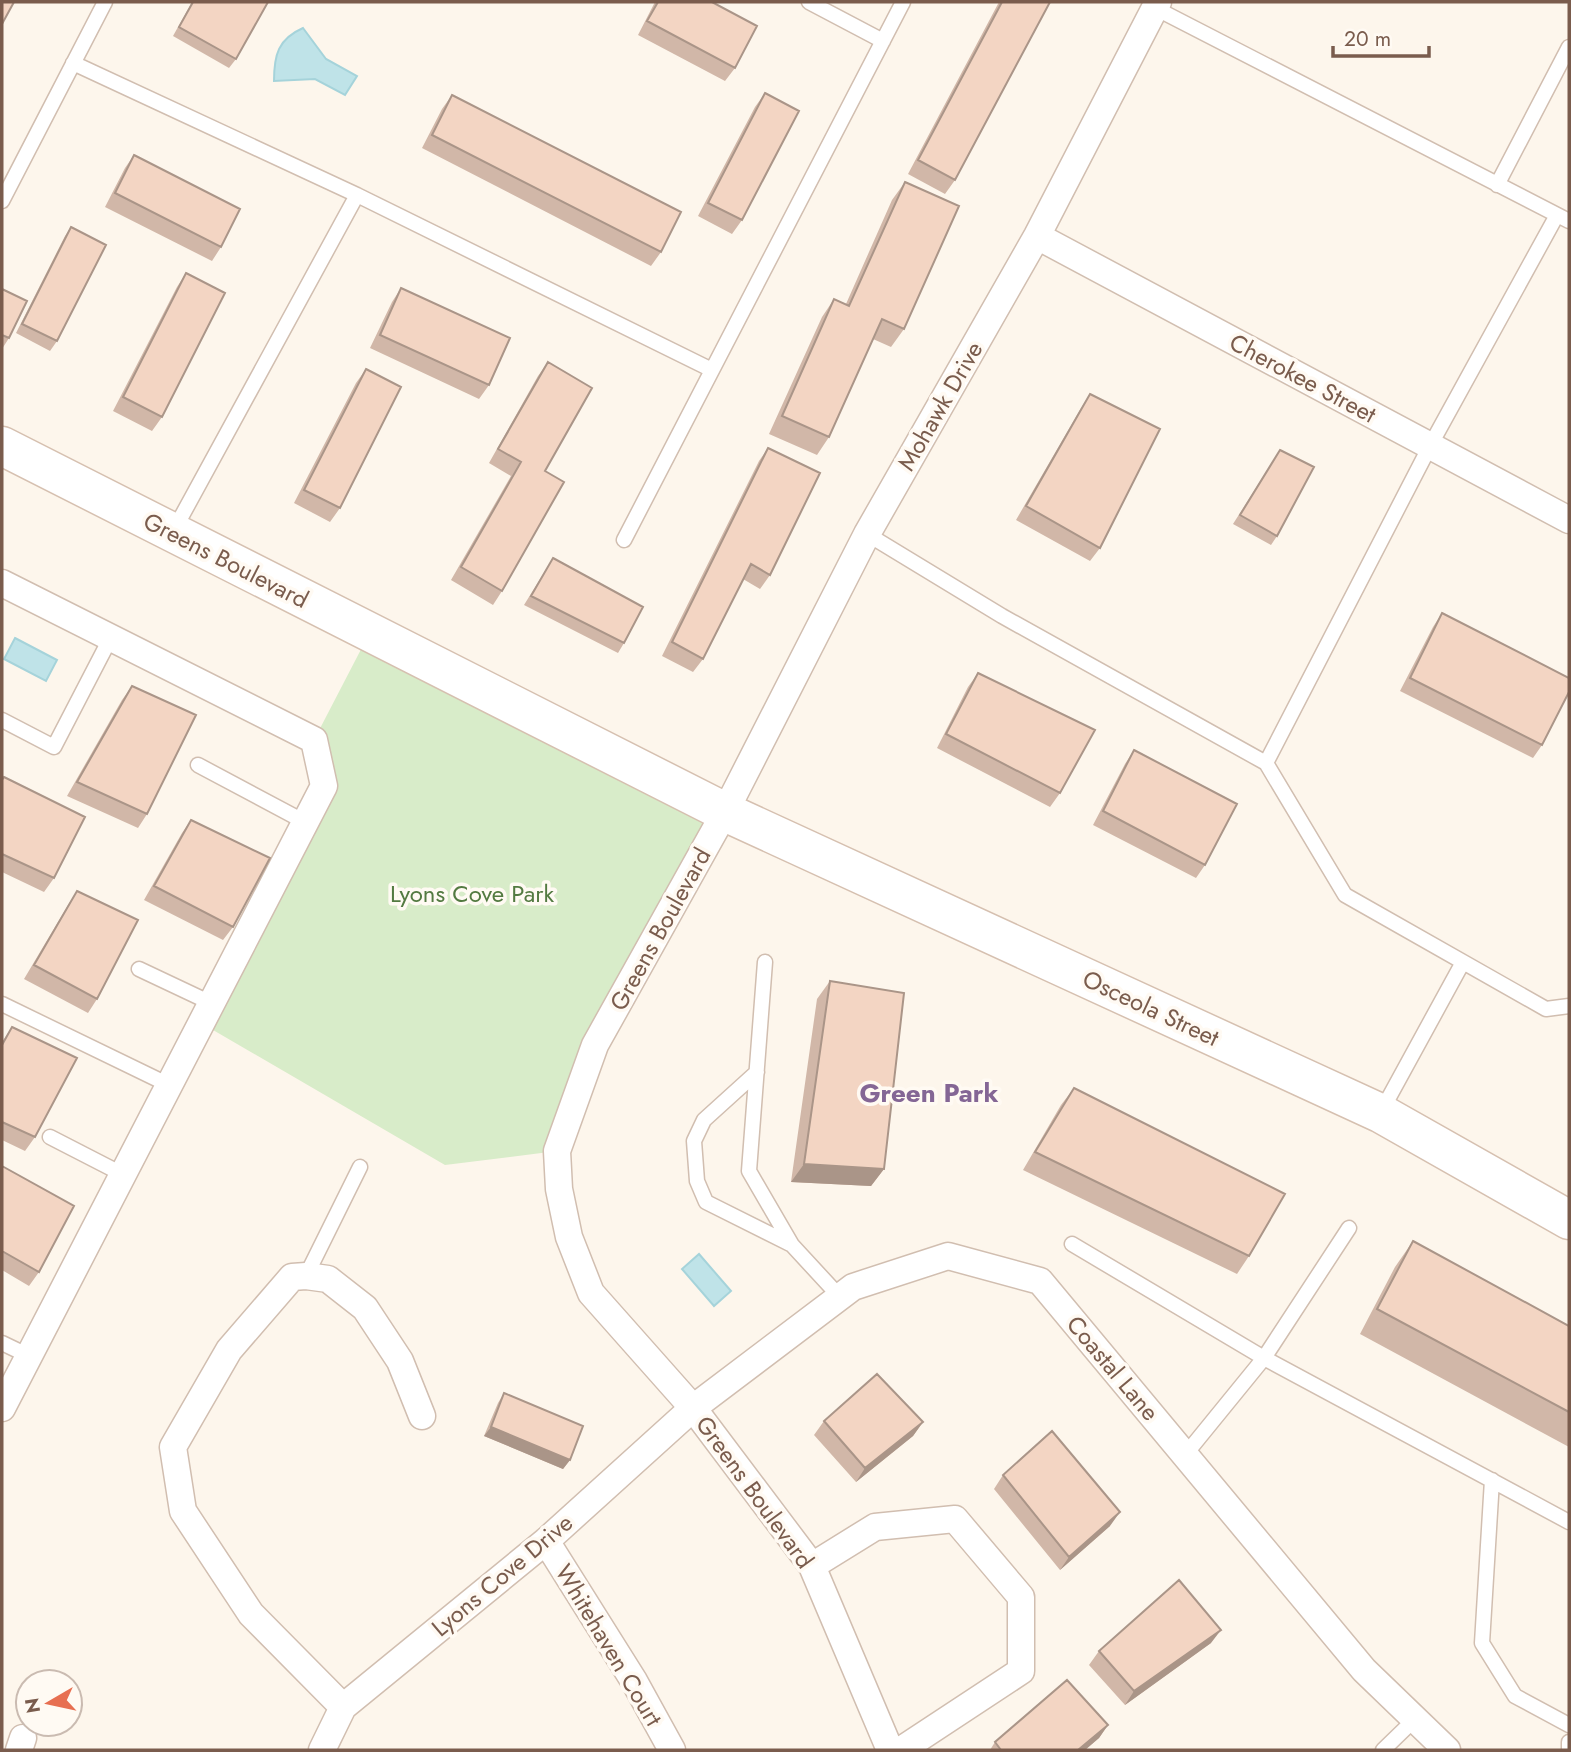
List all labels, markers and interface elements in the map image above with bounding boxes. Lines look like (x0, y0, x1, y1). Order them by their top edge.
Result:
scale bar (1333, 14, 1429, 58)
text: 20 m (1344, 24, 1391, 54)
street label: Cherokee Street (1223, 325, 1383, 432)
street label: Mohawk Drive (889, 335, 991, 477)
street label: Greens Boulevard (137, 503, 315, 617)
street label: Greens Boulevard (601, 841, 719, 1017)
park label: Lyons Cove Park (390, 876, 554, 911)
street label: Osceola Street (1077, 961, 1225, 1055)
district label: Green Park (859, 1074, 999, 1112)
street label: Coastal Lane (1058, 1308, 1168, 1428)
street label: Greens Boulevard (688, 1408, 822, 1576)
street label: Lyons Cove Drive (424, 1505, 580, 1645)
street label: Whitehaven Court (547, 1557, 671, 1733)
north arrow (14, 1668, 84, 1738)
text: N (18, 1696, 47, 1715)

